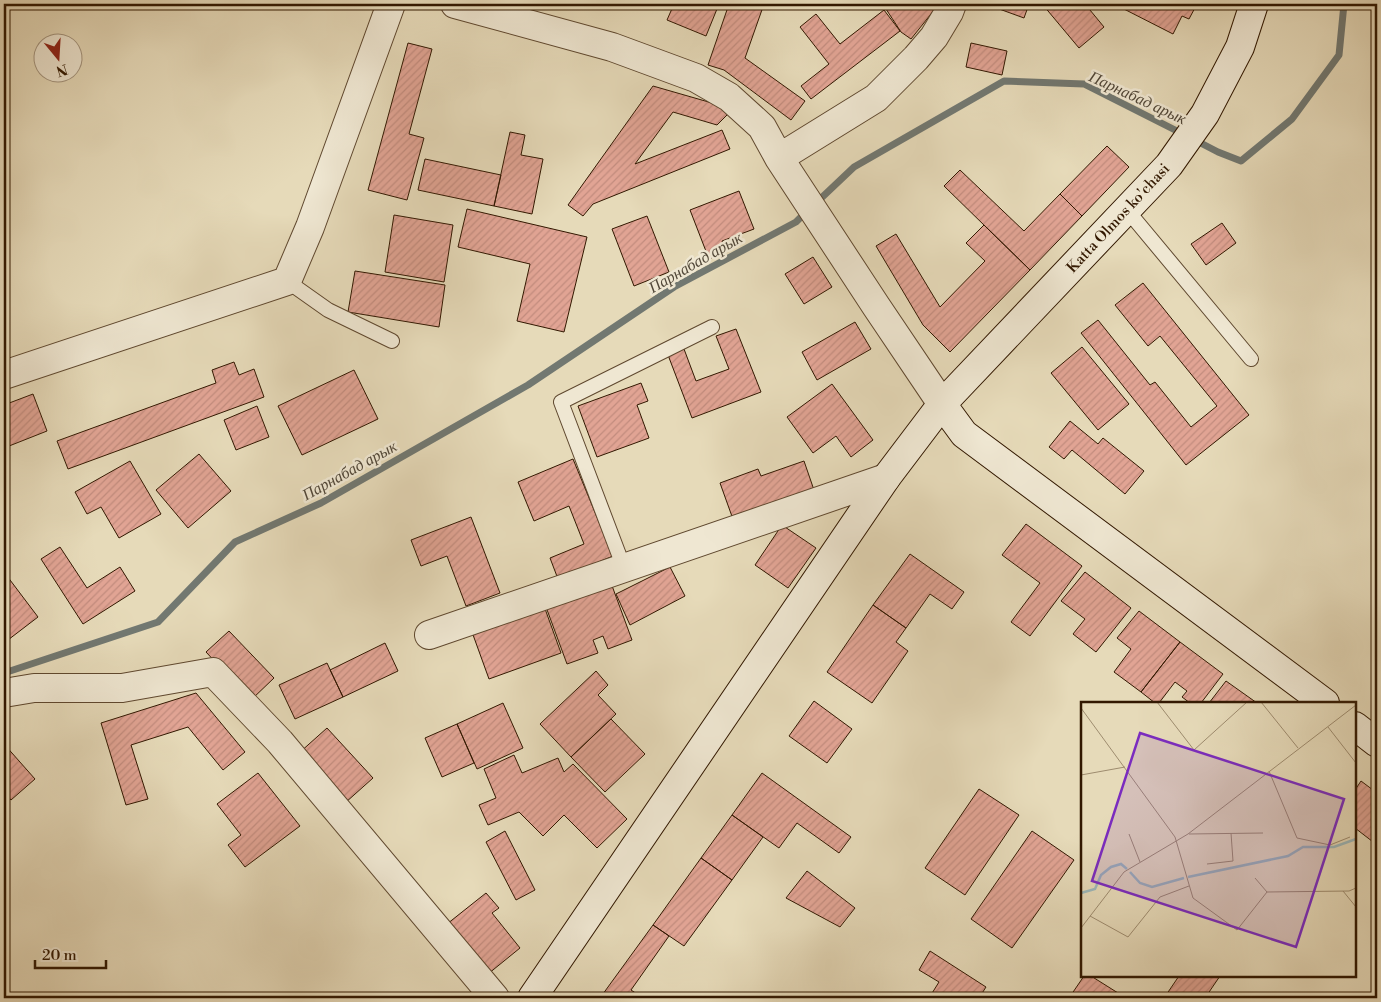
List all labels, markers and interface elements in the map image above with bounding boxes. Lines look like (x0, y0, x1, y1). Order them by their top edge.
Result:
north arrow (32, 32, 82, 82)
text: N (54, 59, 70, 80)
water label: Парнабад арык (1085, 66, 1190, 129)
street label: Katta Olmos ko'chasi (1063, 160, 1174, 277)
water label: Парнабад арык (644, 228, 747, 298)
water label: Парнабад арык (298, 436, 401, 506)
inset map (1081, 702, 1356, 977)
scale bar (35, 937, 106, 969)
text: 20 m (42, 946, 77, 965)

